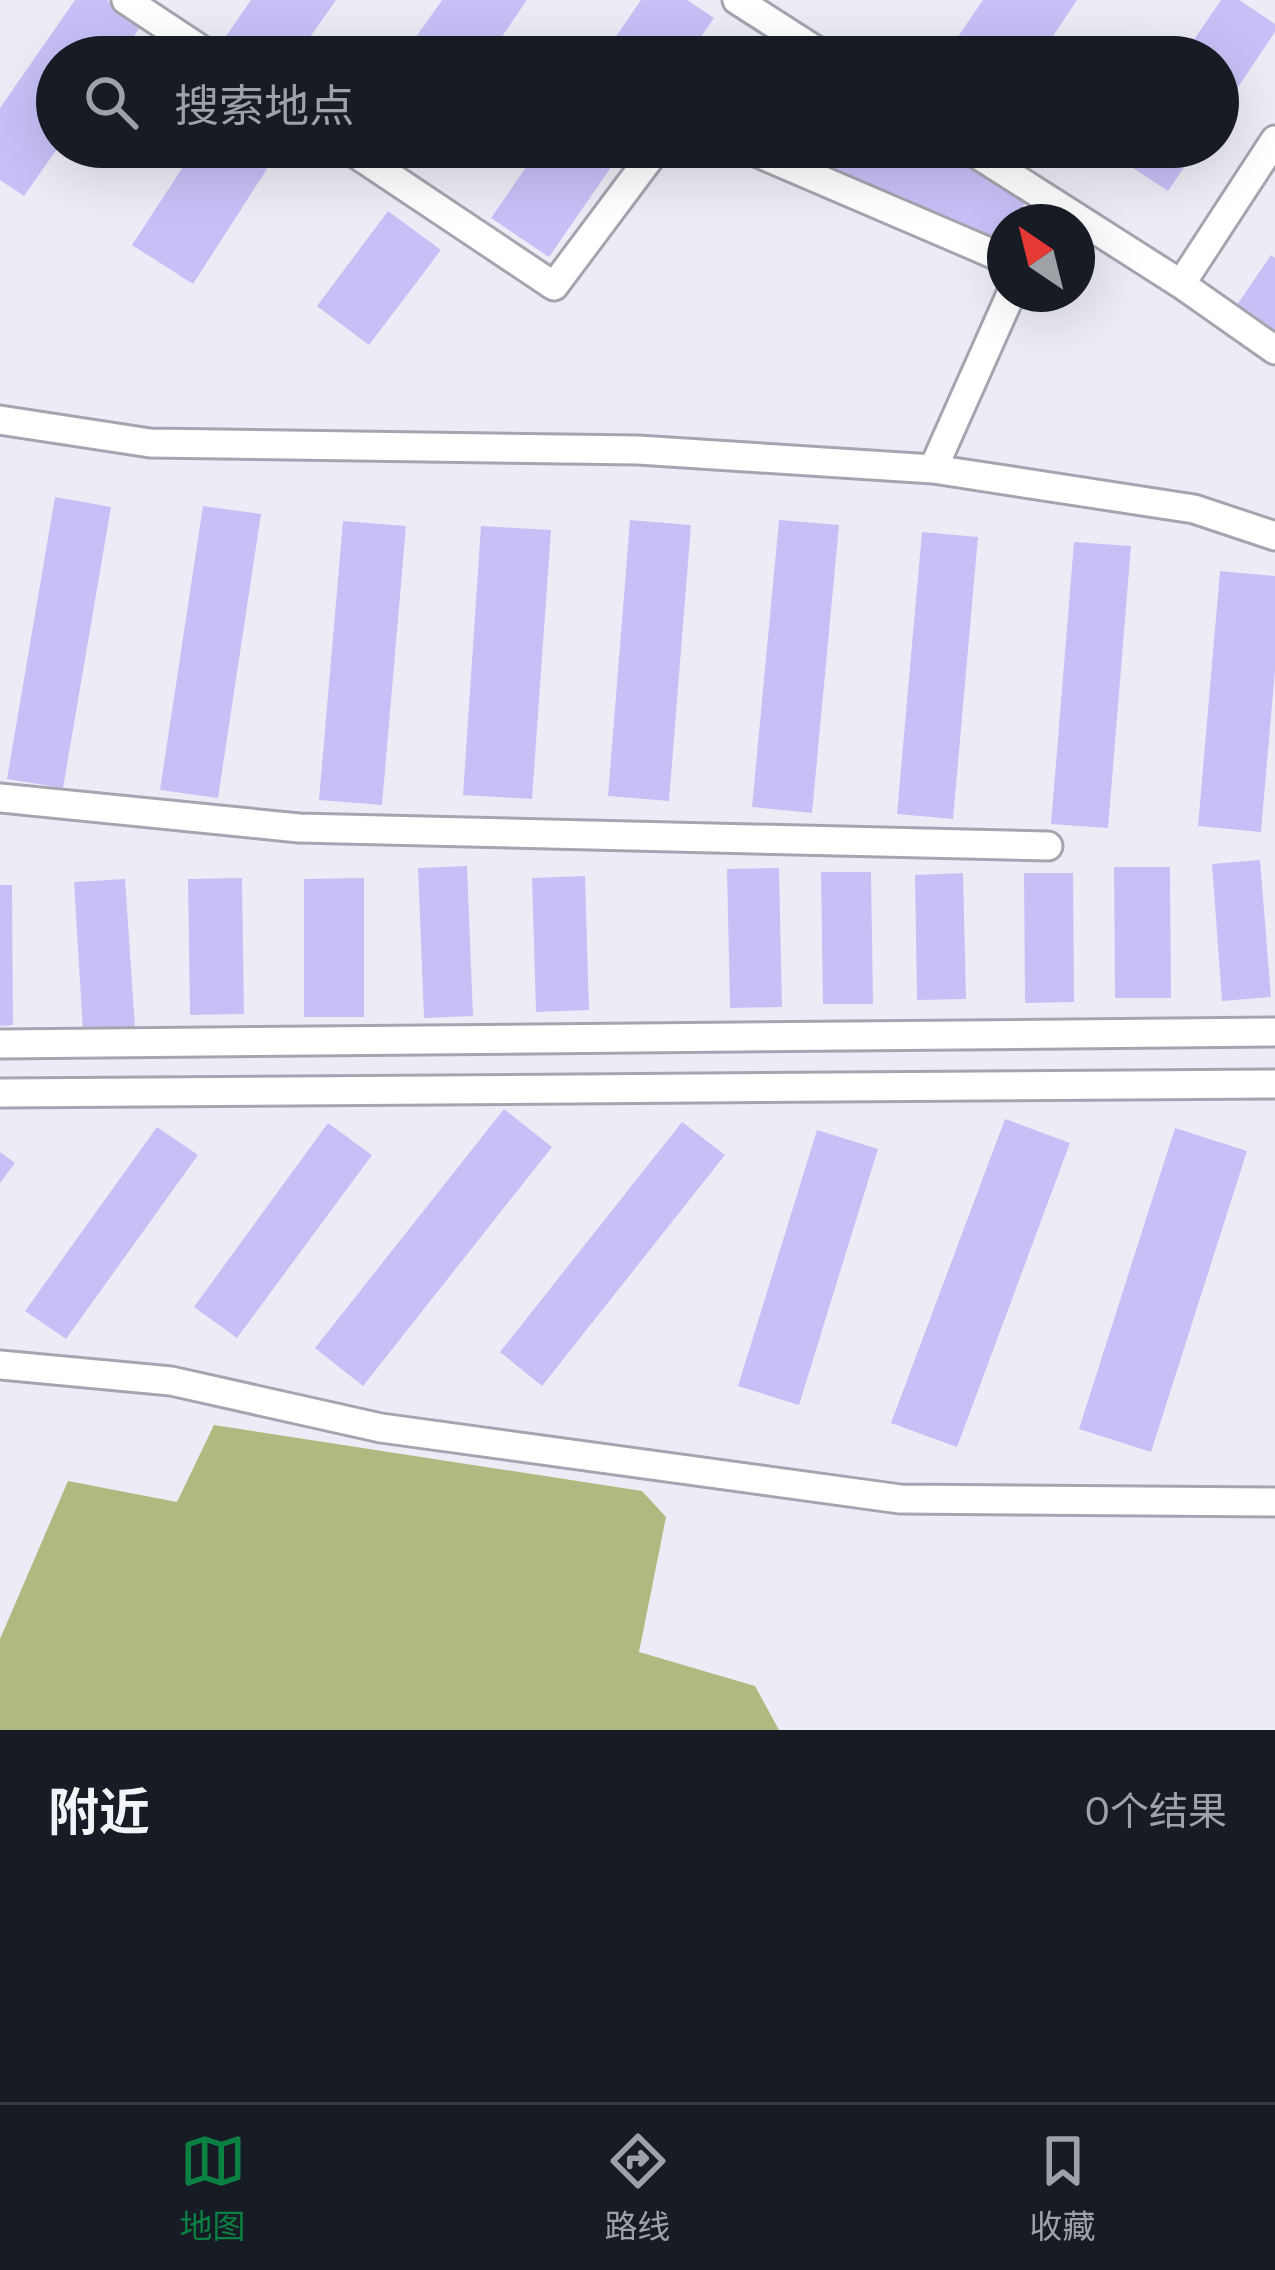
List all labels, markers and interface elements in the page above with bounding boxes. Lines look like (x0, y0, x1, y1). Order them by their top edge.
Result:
search box (36, 36, 1239, 168)
icon: search (78, 69, 144, 135)
text: 搜索地点 (174, 76, 354, 131)
north arrow (987, 204, 1095, 312)
text: 附近 (48, 1778, 150, 1841)
text: 0个结果 (1085, 1785, 1227, 1833)
tab: 地图 (180, 2128, 246, 2248)
tab: 路线 (605, 2128, 671, 2248)
tab: 收藏 (1030, 2128, 1096, 2248)

